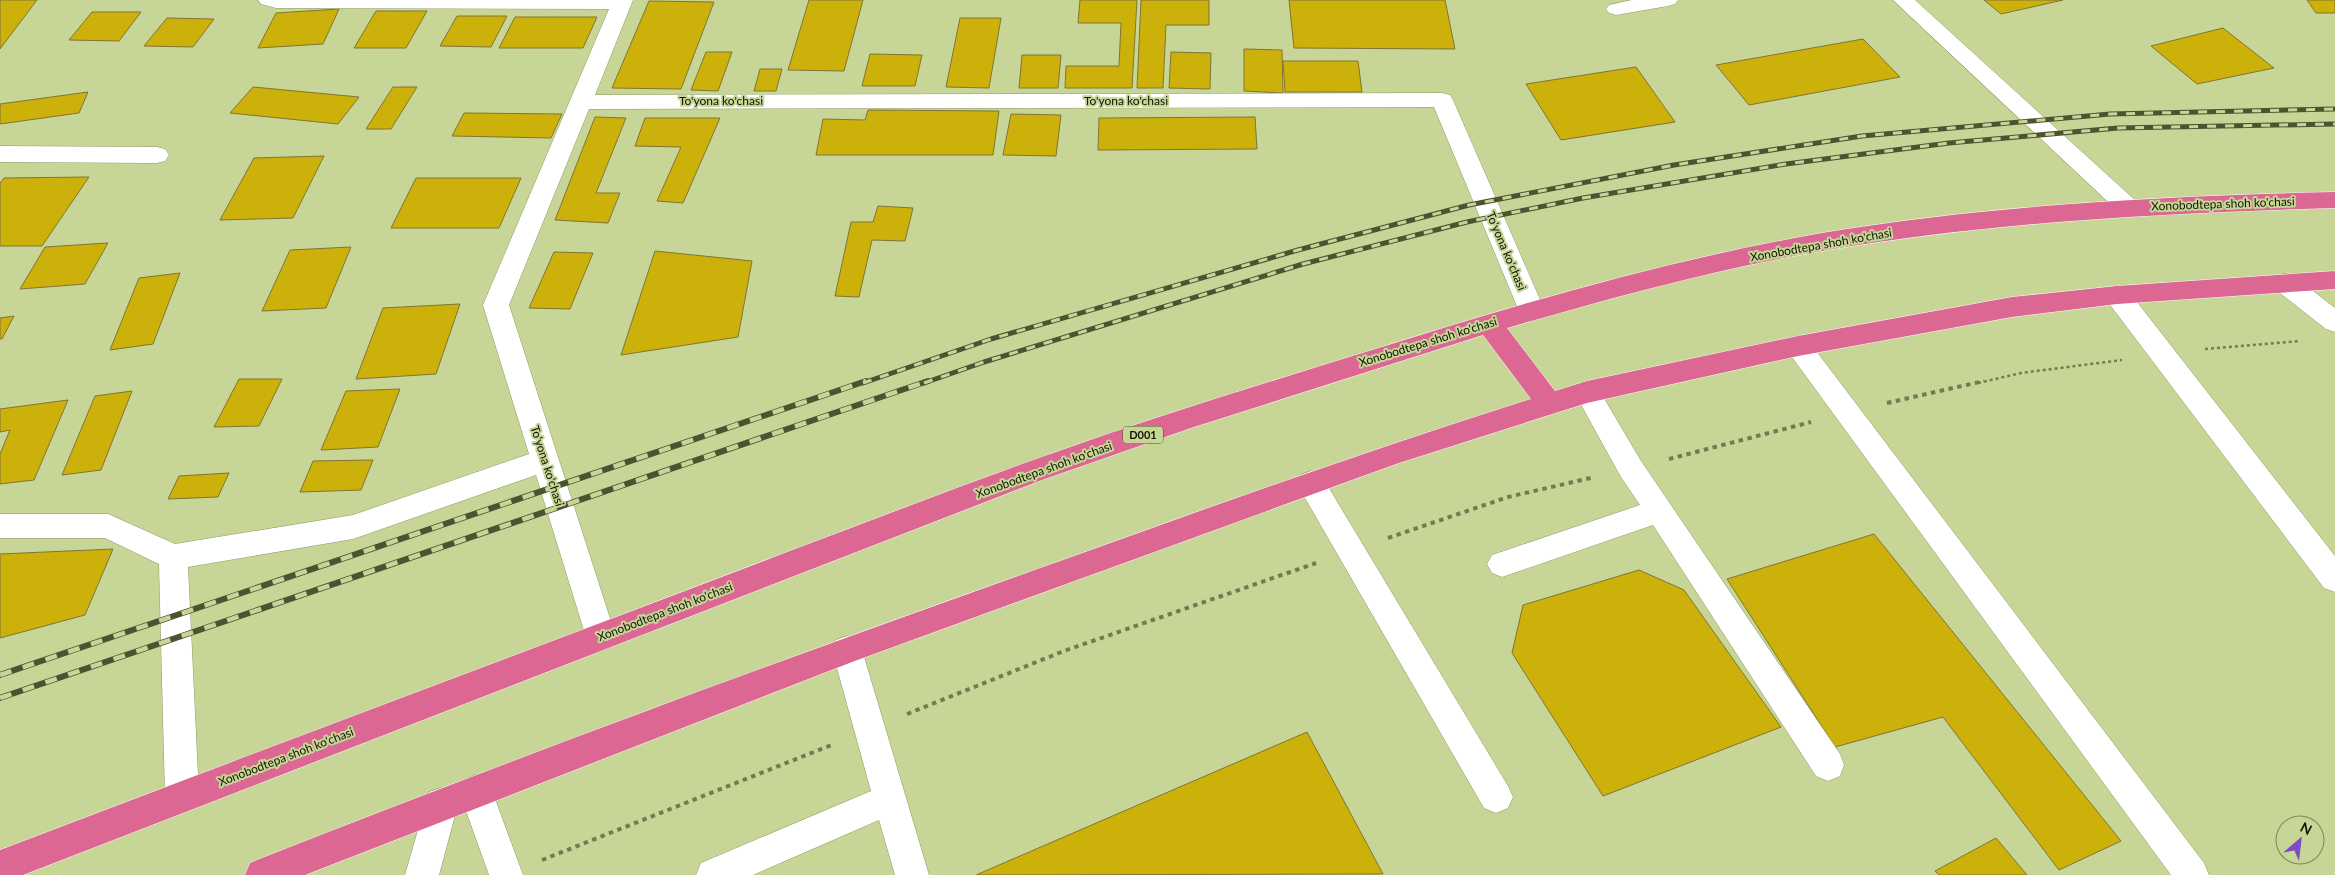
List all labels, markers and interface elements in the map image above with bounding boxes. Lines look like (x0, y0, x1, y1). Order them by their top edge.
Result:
street label: To'yona ko'chasi (679, 93, 763, 108)
street label: To'yona ko'chasi (1084, 93, 1168, 108)
street label: Xonobodtepa shoh ko'chasi (2151, 193, 2295, 214)
street label: To'yona ko'chasi (1483, 209, 1530, 293)
street label: Xonobodtepa shoh ko'chasi (1749, 225, 1893, 264)
street label: Xonobodtepa shoh ko'chasi (1357, 313, 1499, 370)
street label: To'yona ko'chasi (527, 424, 568, 508)
road number: D001 (1123, 426, 1163, 444)
street label: Xonobodtepa shoh ko'chasi (974, 438, 1114, 501)
street label: Xonobodtepa shoh ko'chasi (595, 579, 735, 644)
street label: Xonobodtepa shoh ko'chasi (216, 724, 356, 789)
north arrow (2275, 815, 2325, 865)
text: N (2298, 818, 2315, 838)

